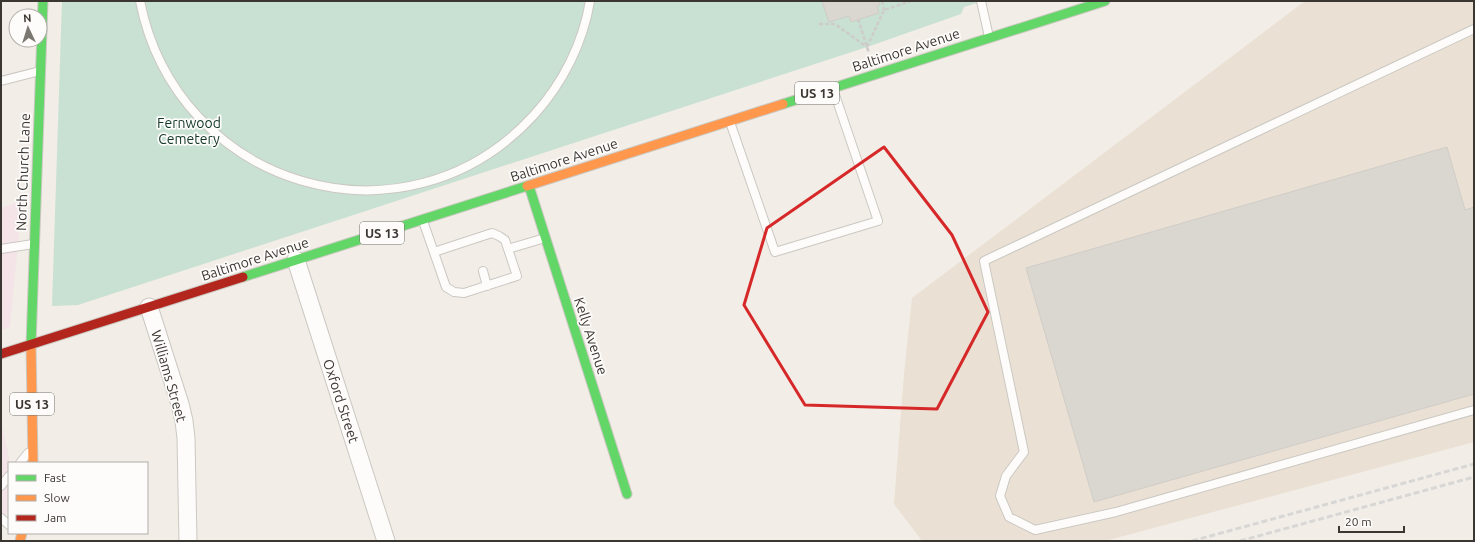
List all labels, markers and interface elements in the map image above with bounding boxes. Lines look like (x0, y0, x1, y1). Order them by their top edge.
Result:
north arrow (8, 8, 48, 48)
text: N (23, 12, 32, 24)
street label: Baltimore Avenue (850, 25, 962, 75)
road number: US 13 (795, 82, 839, 104)
street label: North Church Lane (13, 113, 33, 231)
park label: Fernwood Cemetery (157, 115, 221, 147)
street label: Baltimore Avenue (508, 135, 620, 185)
road number: US 13 (360, 222, 404, 244)
street label: Baltimore Avenue (199, 234, 311, 284)
street label: Kelly Avenue (571, 295, 611, 377)
street label: Williams Street (148, 328, 190, 424)
street label: Oxford Street (320, 357, 362, 445)
road number: US 13 (10, 393, 54, 415)
legend (8, 462, 148, 534)
text: Fast (44, 471, 66, 484)
text: Slow (44, 491, 70, 504)
scale bar (1339, 508, 1404, 534)
text: Jam (44, 511, 66, 524)
text: 20 m (1345, 515, 1372, 528)

